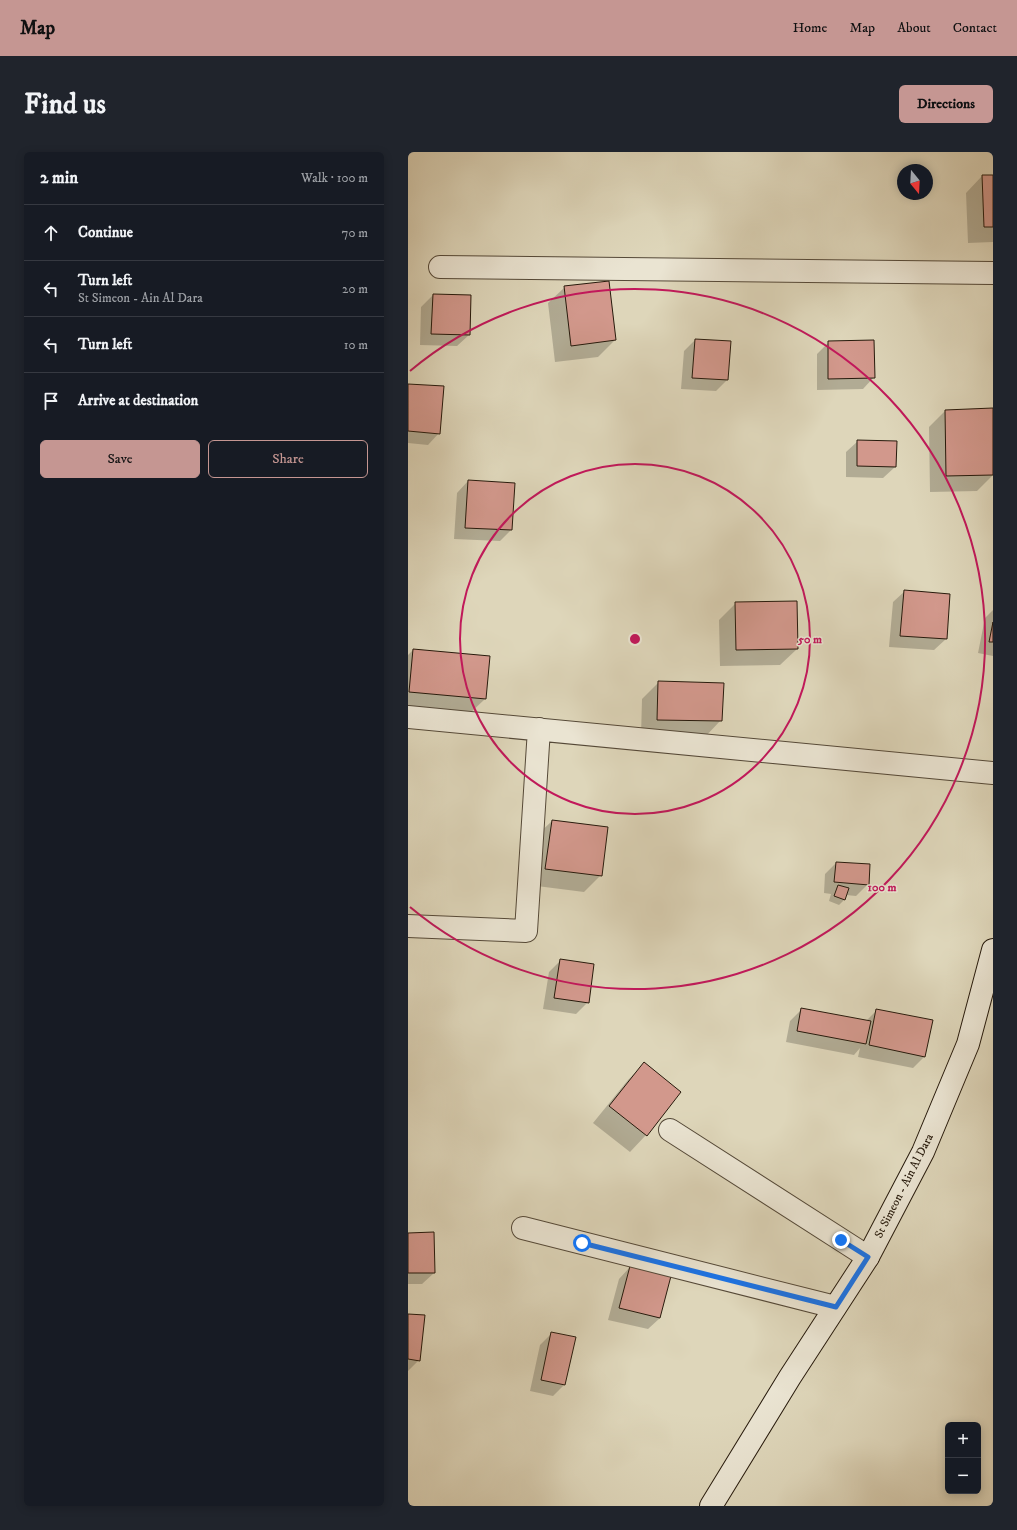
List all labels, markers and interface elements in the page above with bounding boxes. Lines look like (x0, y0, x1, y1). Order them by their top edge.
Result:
text: Map (20, 17, 55, 40)
text: Home (793, 19, 827, 37)
text: Map (849, 19, 875, 37)
text: About (897, 19, 931, 37)
text: Contact (953, 19, 997, 37)
button: Directions (899, 85, 993, 123)
text: Find us (24, 87, 106, 122)
north arrow (897, 164, 933, 200)
text: 2 min (40, 167, 78, 189)
text: Walk · 100 m (301, 170, 368, 186)
icon: ahead (40, 222, 62, 244)
text: Continue (78, 223, 133, 242)
text: 70 m (342, 225, 368, 241)
text: Turn left (78, 271, 132, 290)
icon: left (40, 278, 62, 300)
text: 20 m (342, 281, 368, 297)
text: St Simeon - Ain Al Dara (78, 290, 203, 306)
icon: left (40, 334, 62, 356)
text: Turn left (78, 335, 132, 354)
text: 10 m (344, 337, 368, 353)
icon: arrive (40, 390, 62, 412)
text: Arrive at destination (78, 391, 198, 410)
button: Save (40, 440, 200, 478)
button: Share (208, 440, 368, 478)
centre of rings (628, 632, 642, 646)
text: 50 m (797, 632, 822, 647)
text: 100 m (868, 880, 896, 895)
street label: St Simeon - Ain Al Dara (871, 1130, 937, 1241)
route end (832, 1231, 850, 1249)
route start (573, 1234, 591, 1252)
map controls (945, 1422, 981, 1494)
button: + (945, 1422, 981, 1458)
button: − (945, 1458, 981, 1494)

